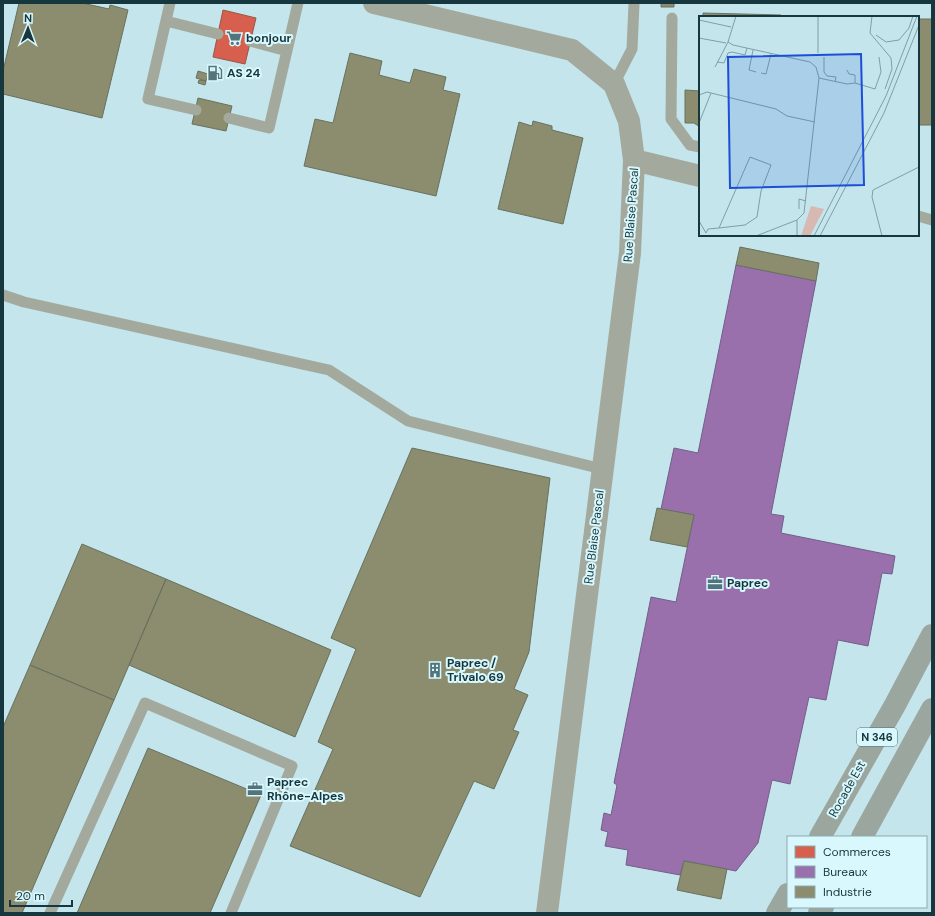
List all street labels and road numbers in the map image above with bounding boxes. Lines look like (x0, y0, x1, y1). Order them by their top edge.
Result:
street label: Rue Blaise Pascal (620, 167, 642, 263)
street label: Rue Blaise Pascal (580, 489, 608, 585)
road number: N 346 (857, 728, 897, 746)
street label: Rocade Est (825, 758, 869, 820)

